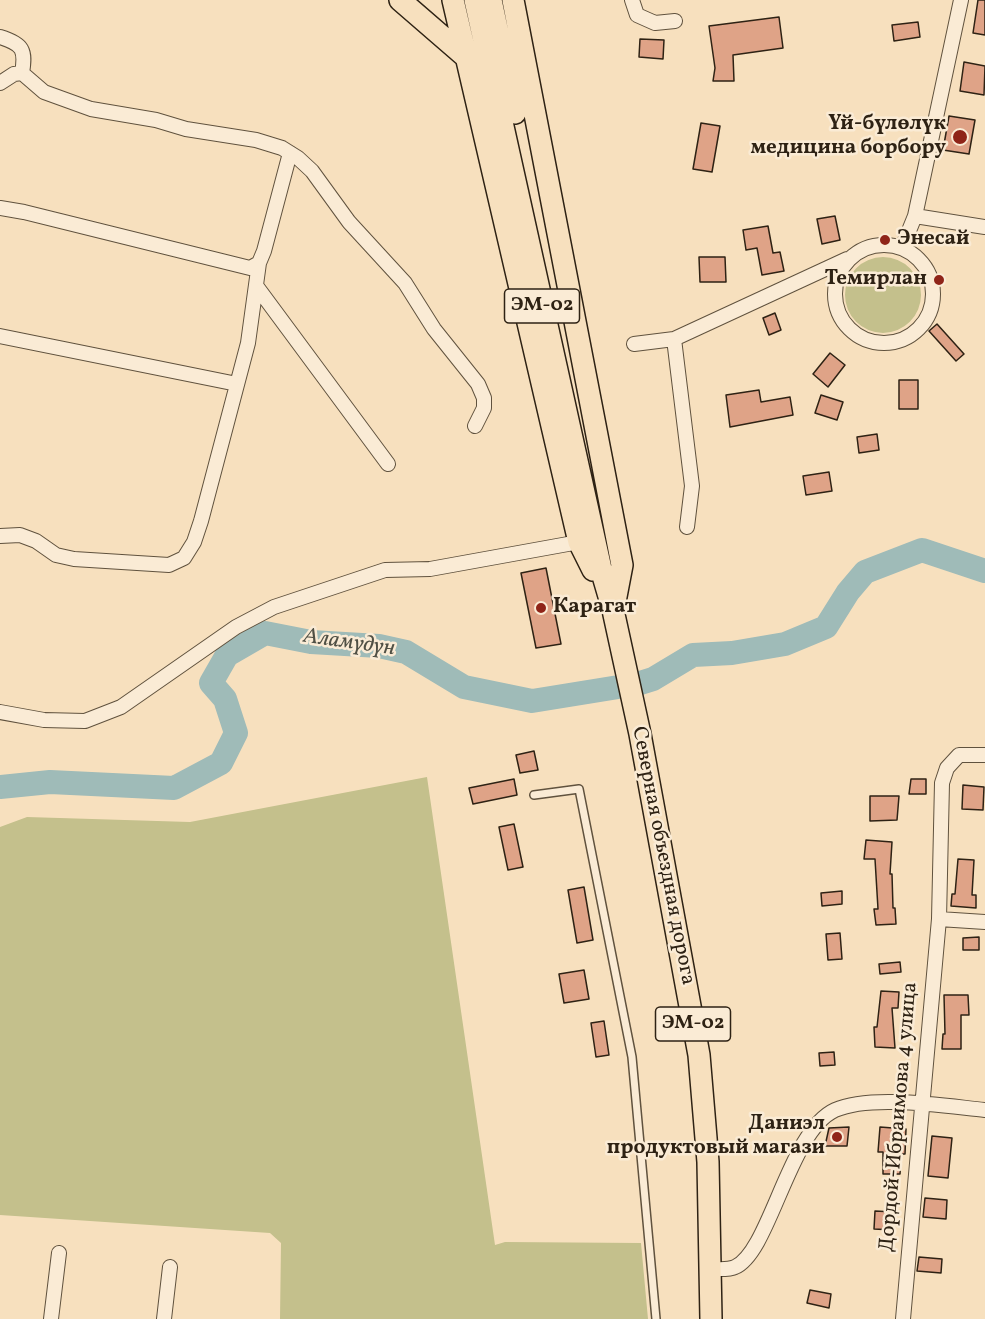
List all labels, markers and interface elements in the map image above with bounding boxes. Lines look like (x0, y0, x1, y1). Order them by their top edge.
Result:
place label: Үй-бүлөлүк медицина борбору (750, 112, 946, 162)
marker: Үй-бүлөлүк медицина борбору (951, 128, 969, 146)
place label: Энесай (897, 227, 970, 253)
marker: Энесай (878, 233, 892, 247)
place label: Темирлан (824, 267, 927, 293)
marker: Темирлан (932, 273, 946, 287)
road number: ЭМ-02 (504, 289, 580, 323)
place label: Карагат (553, 595, 636, 621)
marker: Карагат (534, 601, 548, 615)
water label: Аламүдүн (301, 625, 397, 663)
street label: Северная объездная дорога (625, 725, 699, 987)
street label: Дордой-Ибраимова 4 улица (876, 981, 924, 1253)
road number: ЭМ-02 (656, 1007, 730, 1041)
place label: Даниэл продуктовый магази (607, 1112, 825, 1162)
marker: Даниэл продуктовый магази (830, 1130, 844, 1144)

